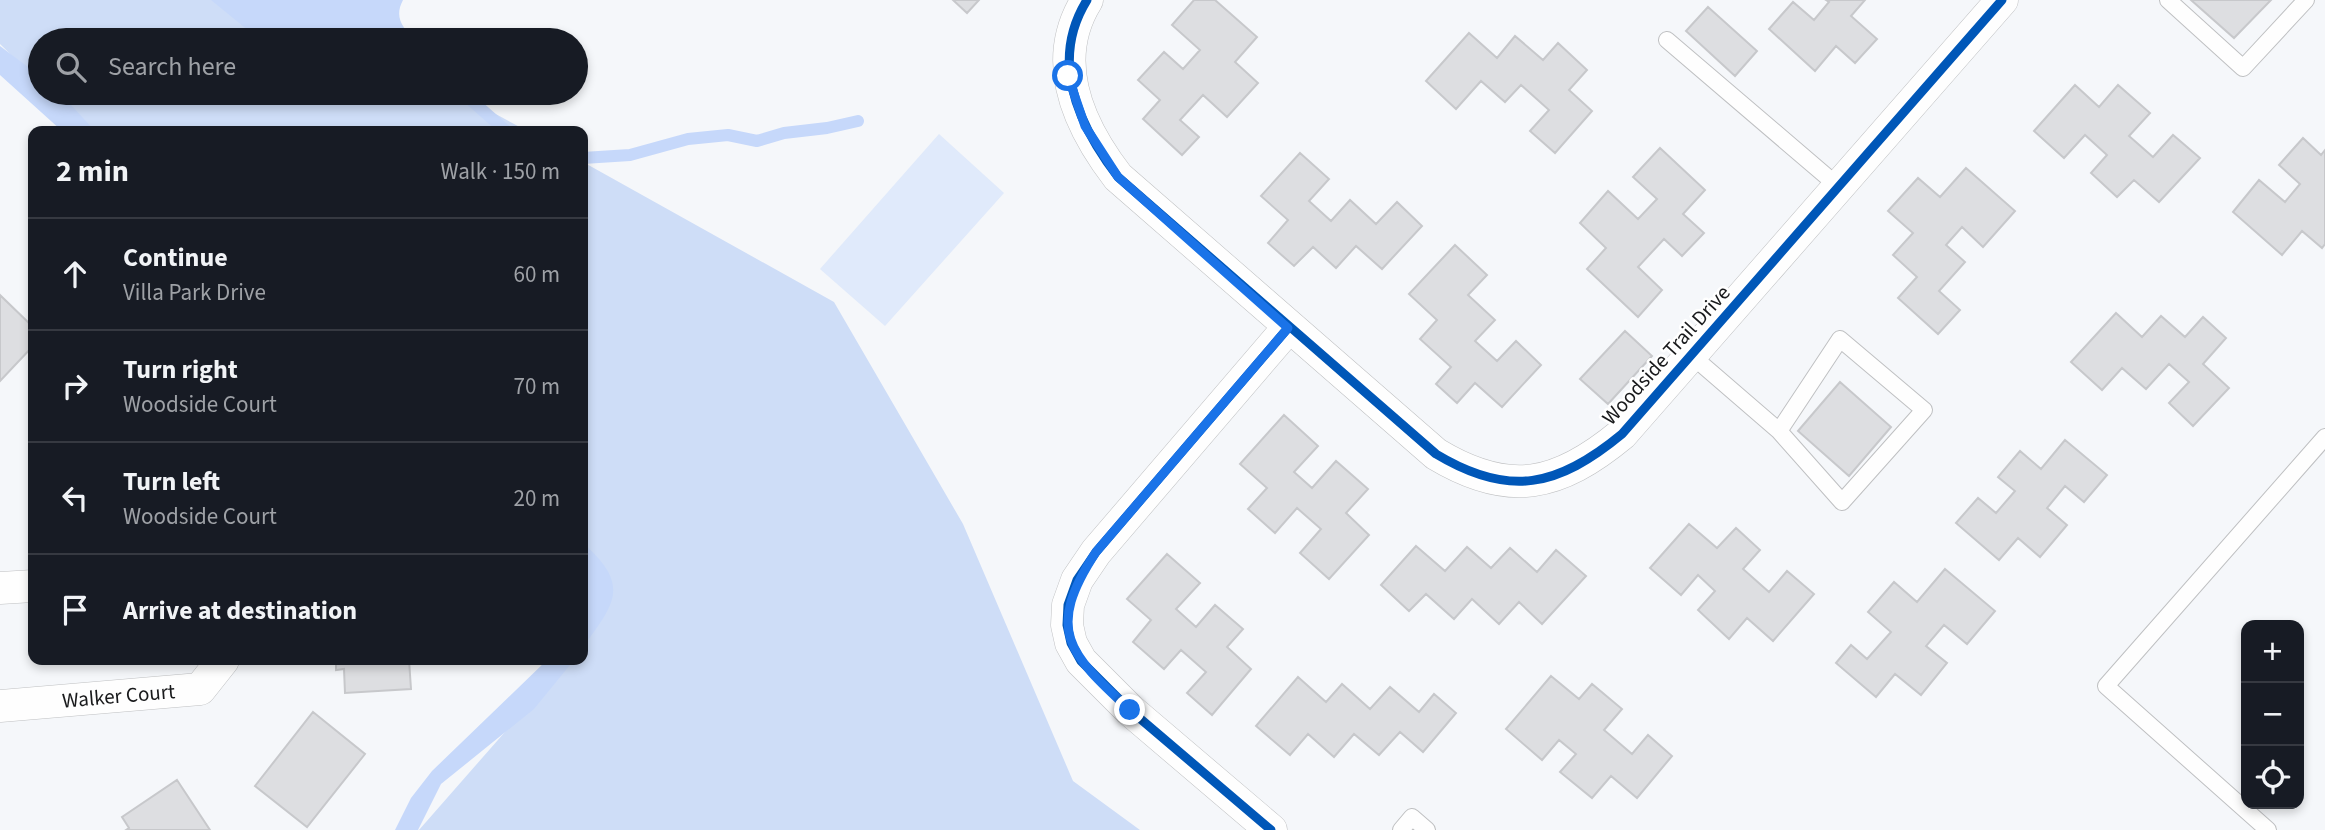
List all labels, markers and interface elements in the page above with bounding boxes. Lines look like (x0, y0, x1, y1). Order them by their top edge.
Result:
search box (28, 28, 588, 105)
icon: search (52, 48, 90, 86)
text: Search here (108, 48, 236, 85)
route start (1052, 60, 1083, 91)
text: 2 min (56, 150, 129, 193)
text: Walk · 150 m (441, 155, 560, 188)
text: Continue (123, 239, 228, 276)
icon: ahead (56, 255, 94, 293)
text: 60 m (513, 258, 560, 291)
text: Villa Park Drive (123, 276, 266, 309)
street label: Woodside Trail Drive (1595, 278, 1737, 432)
text: Turn right (123, 351, 238, 388)
icon: right (56, 367, 94, 405)
text: 70 m (513, 370, 560, 403)
text: Woodside Court (123, 388, 277, 421)
text: Turn left (123, 463, 220, 500)
icon: left (56, 479, 94, 517)
text: 20 m (513, 482, 560, 515)
text: Woodside Court (123, 500, 277, 533)
icon: arrive (56, 591, 94, 629)
text: Arrive at destination (123, 592, 357, 629)
map controls (2241, 620, 2304, 809)
button: + (2241, 620, 2304, 683)
street label: Walker Court (61, 676, 176, 716)
button: − (2241, 683, 2304, 746)
route end (1114, 694, 1145, 725)
button: locate (2241, 746, 2304, 809)

